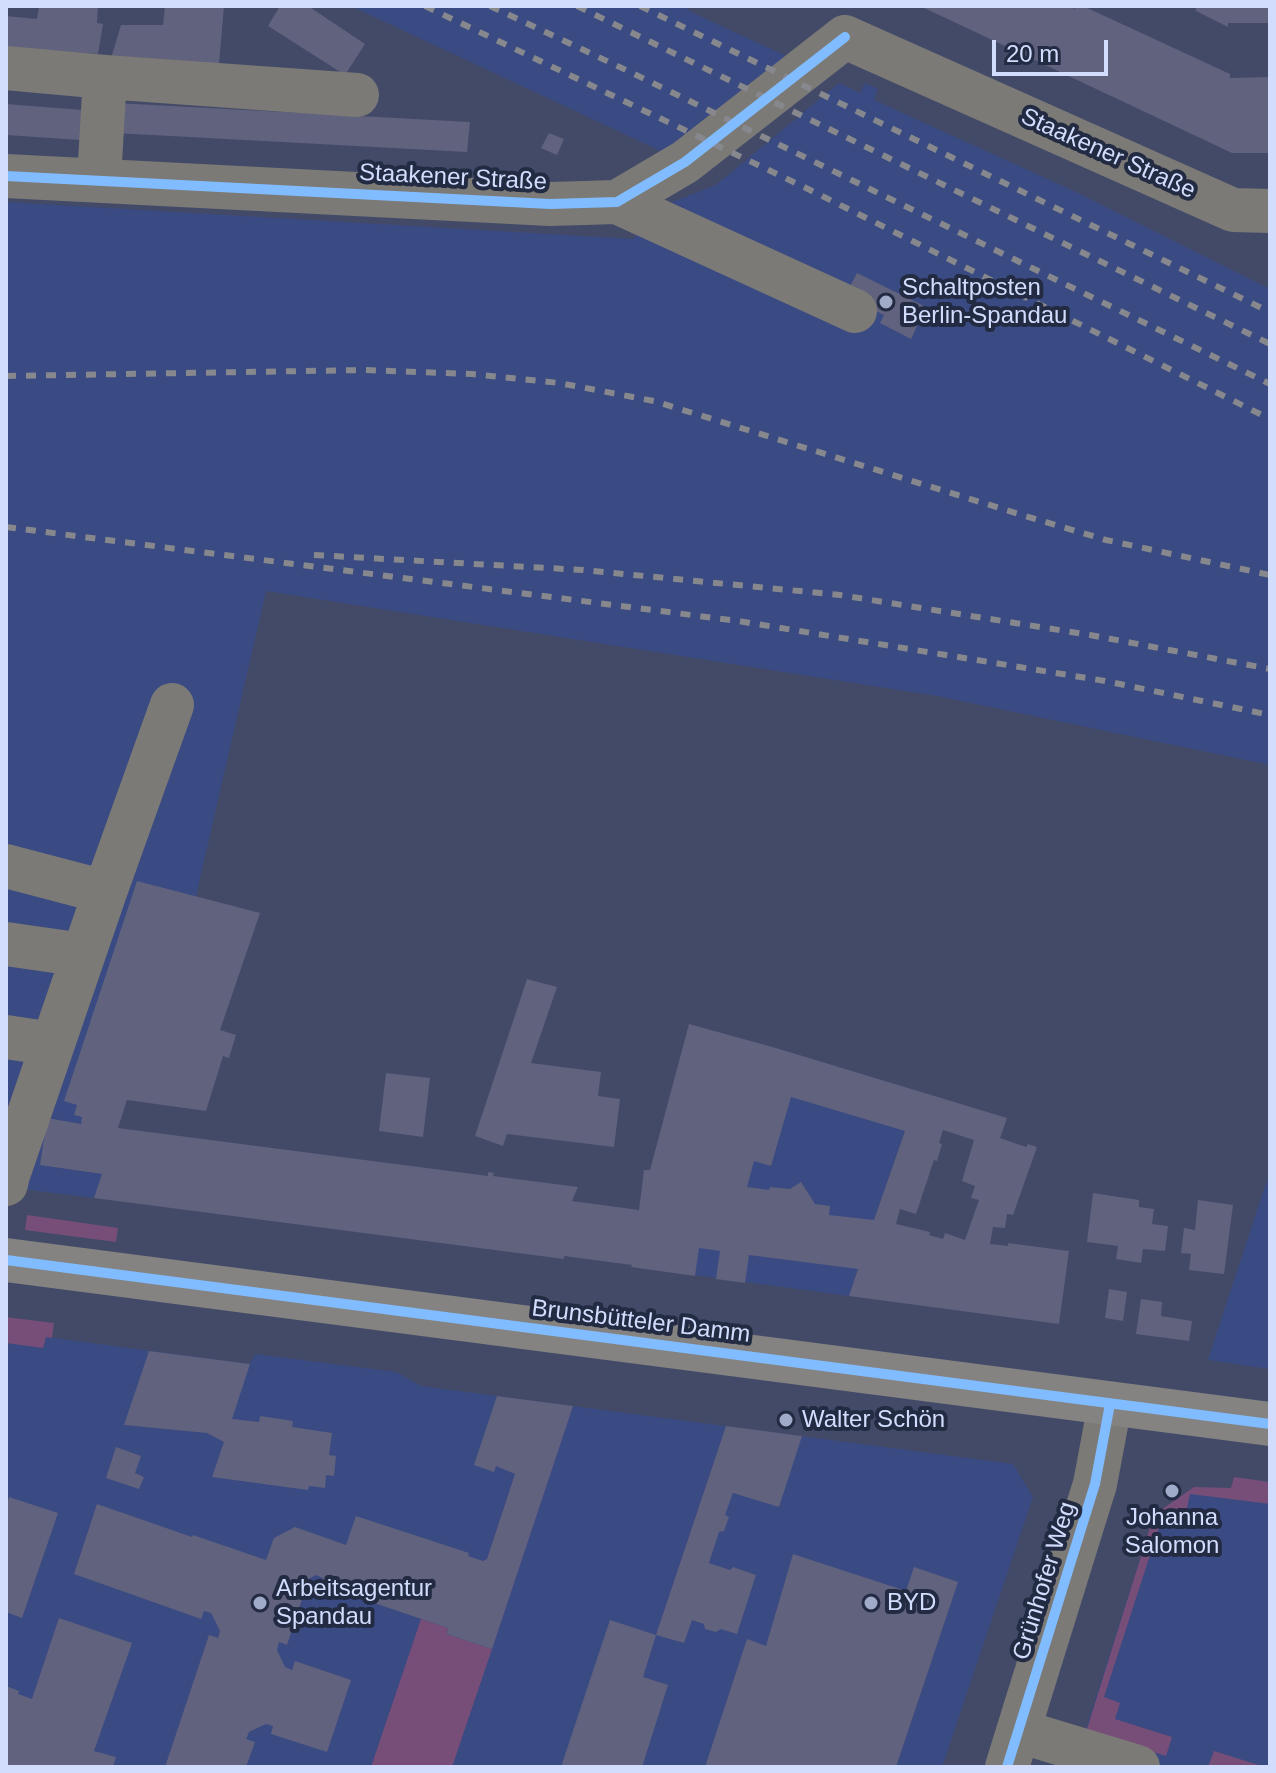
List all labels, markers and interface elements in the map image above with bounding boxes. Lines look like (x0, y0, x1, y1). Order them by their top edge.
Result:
scale bar (996, 24, 1112, 74)
text: 20 m (1006, 40, 1059, 67)
street label: Staakener Straße (1016, 103, 1200, 205)
street label: Staakener Straße (358, 159, 548, 197)
place label: Schaltposten Berlin-Spandau (902, 274, 1067, 330)
marker: Schaltposten Berlin-Spandau (877, 293, 895, 311)
street label: Brunsbütteler Damm (530, 1294, 752, 1350)
place label: Walter Schön (802, 1406, 945, 1434)
marker: Walter Schön (777, 1411, 795, 1429)
marker: Johanna Salomon (1163, 1482, 1181, 1500)
street label: Grünhofer Weg (1007, 1499, 1083, 1663)
place label: Johanna Salomon (1125, 1504, 1219, 1560)
place label: Arbeitsagentur Spandau (276, 1575, 432, 1631)
place label: BYD (887, 1589, 936, 1617)
marker: Arbeitsagentur Spandau (251, 1594, 269, 1612)
marker: BYD (862, 1594, 880, 1612)

